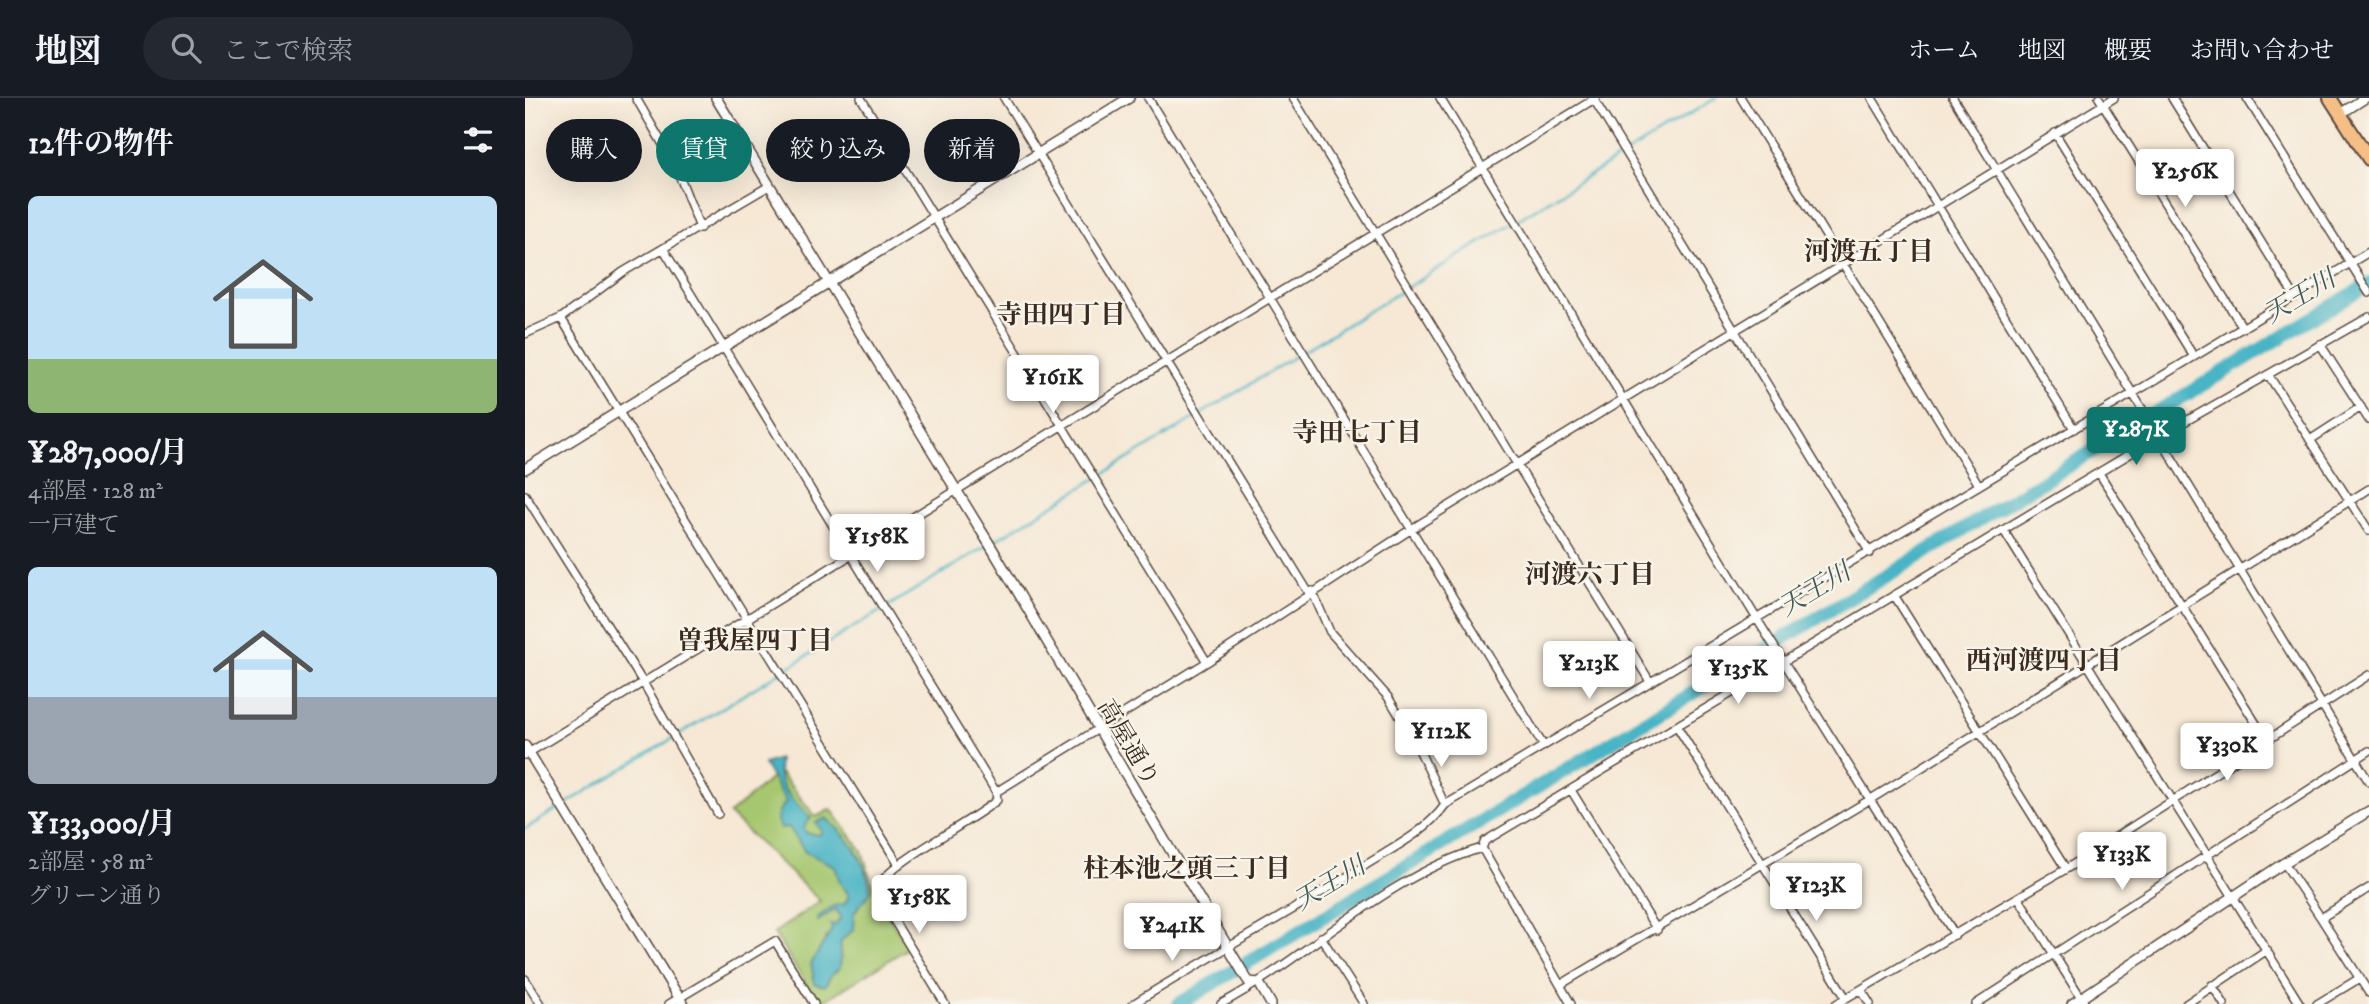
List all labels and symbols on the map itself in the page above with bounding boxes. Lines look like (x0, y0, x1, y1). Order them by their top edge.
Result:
pin: ¥256K (2136, 150, 2234, 209)
district label: 河渡五丁目 (1804, 236, 1934, 269)
water label: 天王川 (2258, 261, 2344, 331)
district label: 寺田四丁目 (996, 299, 1126, 332)
pin: ¥161K (1004, 356, 1102, 415)
pin: ¥287K (2087, 408, 2185, 467)
district label: 寺田七丁目 (1292, 417, 1422, 450)
pin: ¥158K (828, 514, 926, 574)
water label: 天王川 (1773, 554, 1859, 624)
district label: 河渡六丁目 (1525, 559, 1655, 592)
district label: 曽我屋四丁目 (677, 625, 833, 658)
pin: ¥213K (1540, 642, 1638, 701)
district label: 西河渡四丁目 (1966, 645, 2122, 678)
pin: ¥135K (1689, 646, 1787, 706)
street label: 高屋通り (1090, 694, 1166, 792)
pin: ¥112K (1392, 710, 1490, 769)
pin: ¥330K (2178, 724, 2276, 783)
pin: ¥133K (2073, 832, 2171, 892)
water label: 天王川 (1288, 848, 1374, 918)
district label: 柱本池之頭三丁目 (1083, 853, 1291, 886)
pin: ¥123K (1767, 864, 1865, 923)
pin: ¥158K (870, 876, 968, 935)
pin: ¥241K (1123, 904, 1221, 963)

